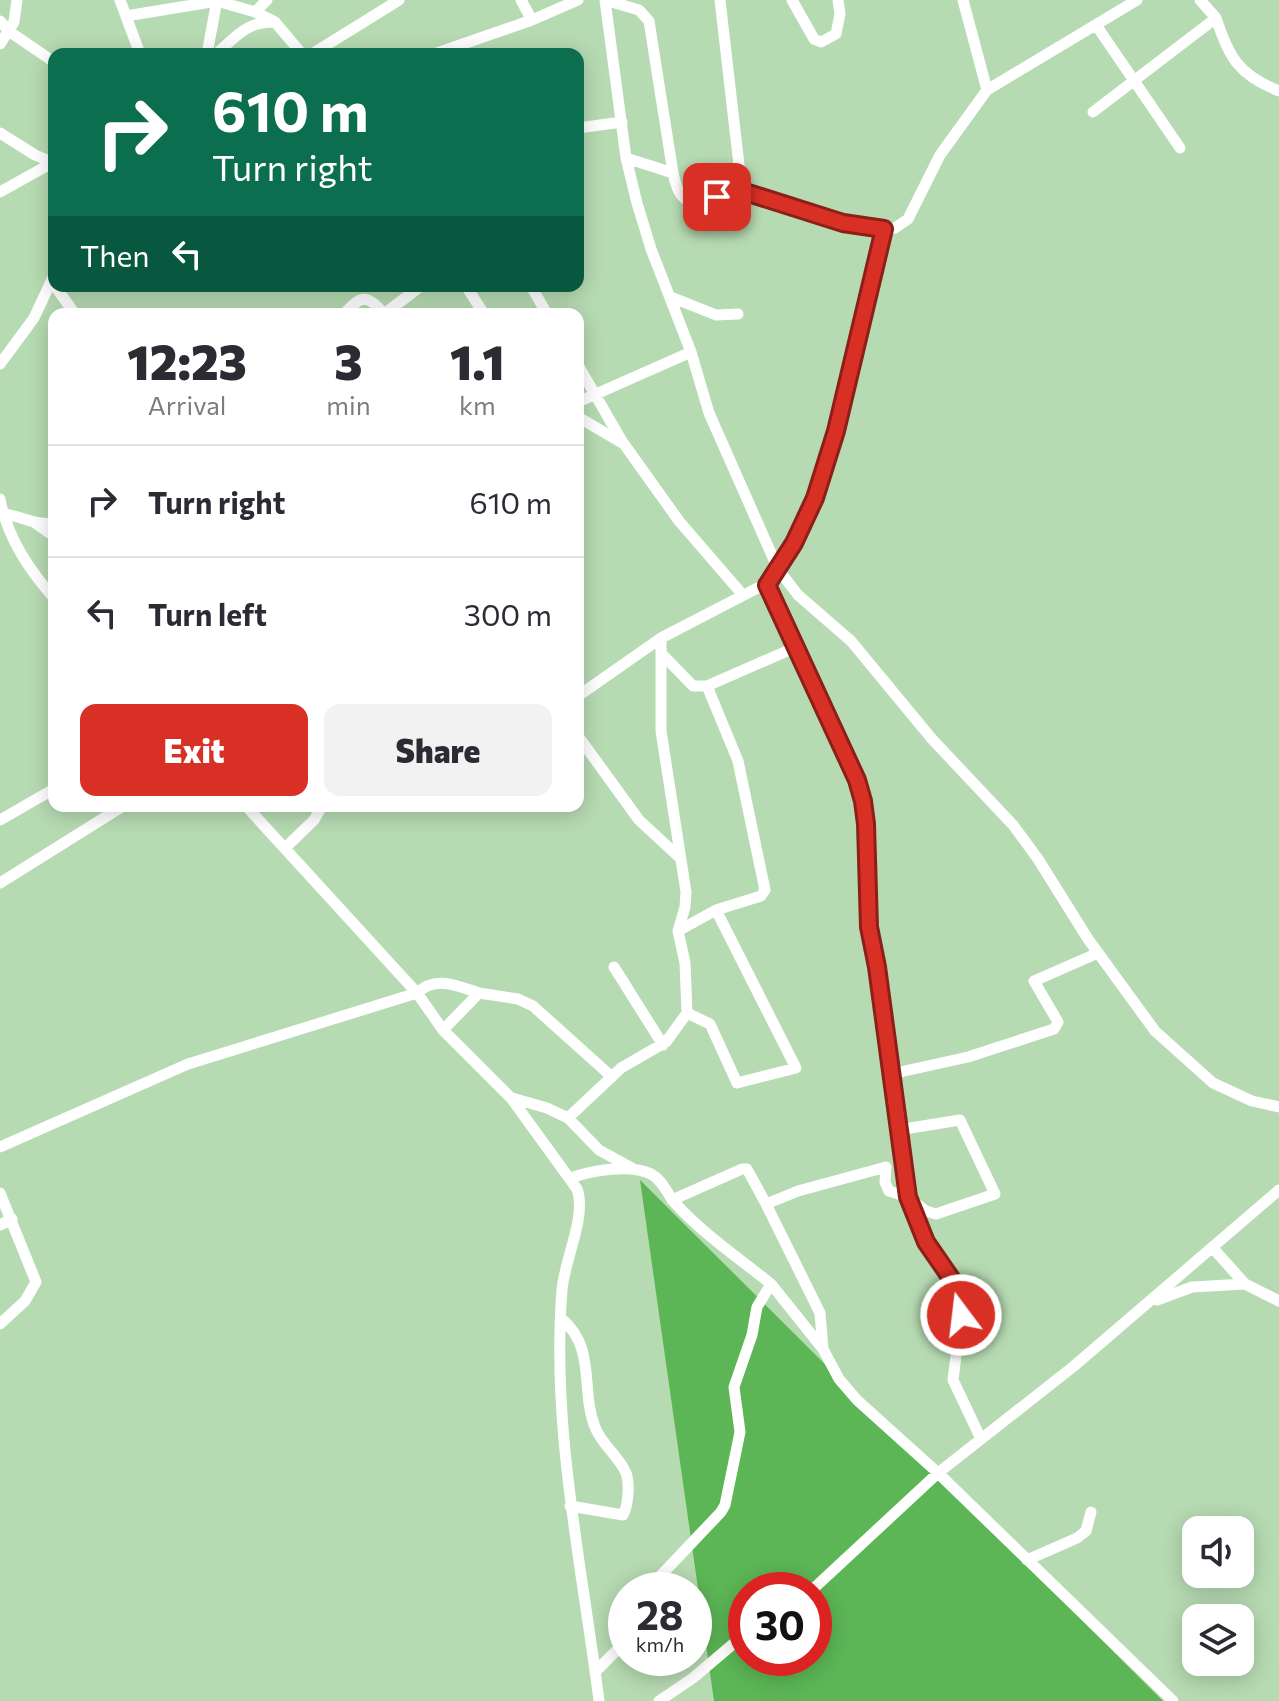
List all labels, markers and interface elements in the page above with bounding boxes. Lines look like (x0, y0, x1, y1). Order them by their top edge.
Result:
text: 610 m (212, 75, 369, 144)
icon: right (80, 80, 184, 184)
text: Turn right (212, 144, 373, 188)
pin (683, 163, 751, 231)
icon: arrive (695, 175, 739, 219)
icon: left (165, 232, 209, 276)
text: Then (80, 236, 149, 273)
text: 12:23 (127, 331, 247, 390)
text: 3 (334, 331, 363, 390)
text: 1.1 (450, 331, 505, 390)
text: Arrival (148, 389, 226, 420)
text: min (326, 389, 371, 420)
text: km (459, 389, 496, 420)
icon: right (80, 479, 124, 523)
text: Turn right (148, 483, 285, 520)
text: 610 m (469, 483, 552, 520)
icon: left (80, 591, 124, 635)
text: Turn left (148, 595, 267, 632)
text: 300 m (464, 595, 552, 632)
button: Exit (80, 704, 308, 796)
button: Share (324, 704, 552, 796)
position arrow (919, 1273, 1003, 1357)
map controls (1182, 1516, 1254, 1676)
button: sound (1182, 1516, 1254, 1588)
speed limit sign: 30 (728, 1572, 832, 1676)
text: 28 (636, 1589, 684, 1638)
button: layers (1182, 1604, 1254, 1676)
text: km/h (636, 1632, 684, 1656)

